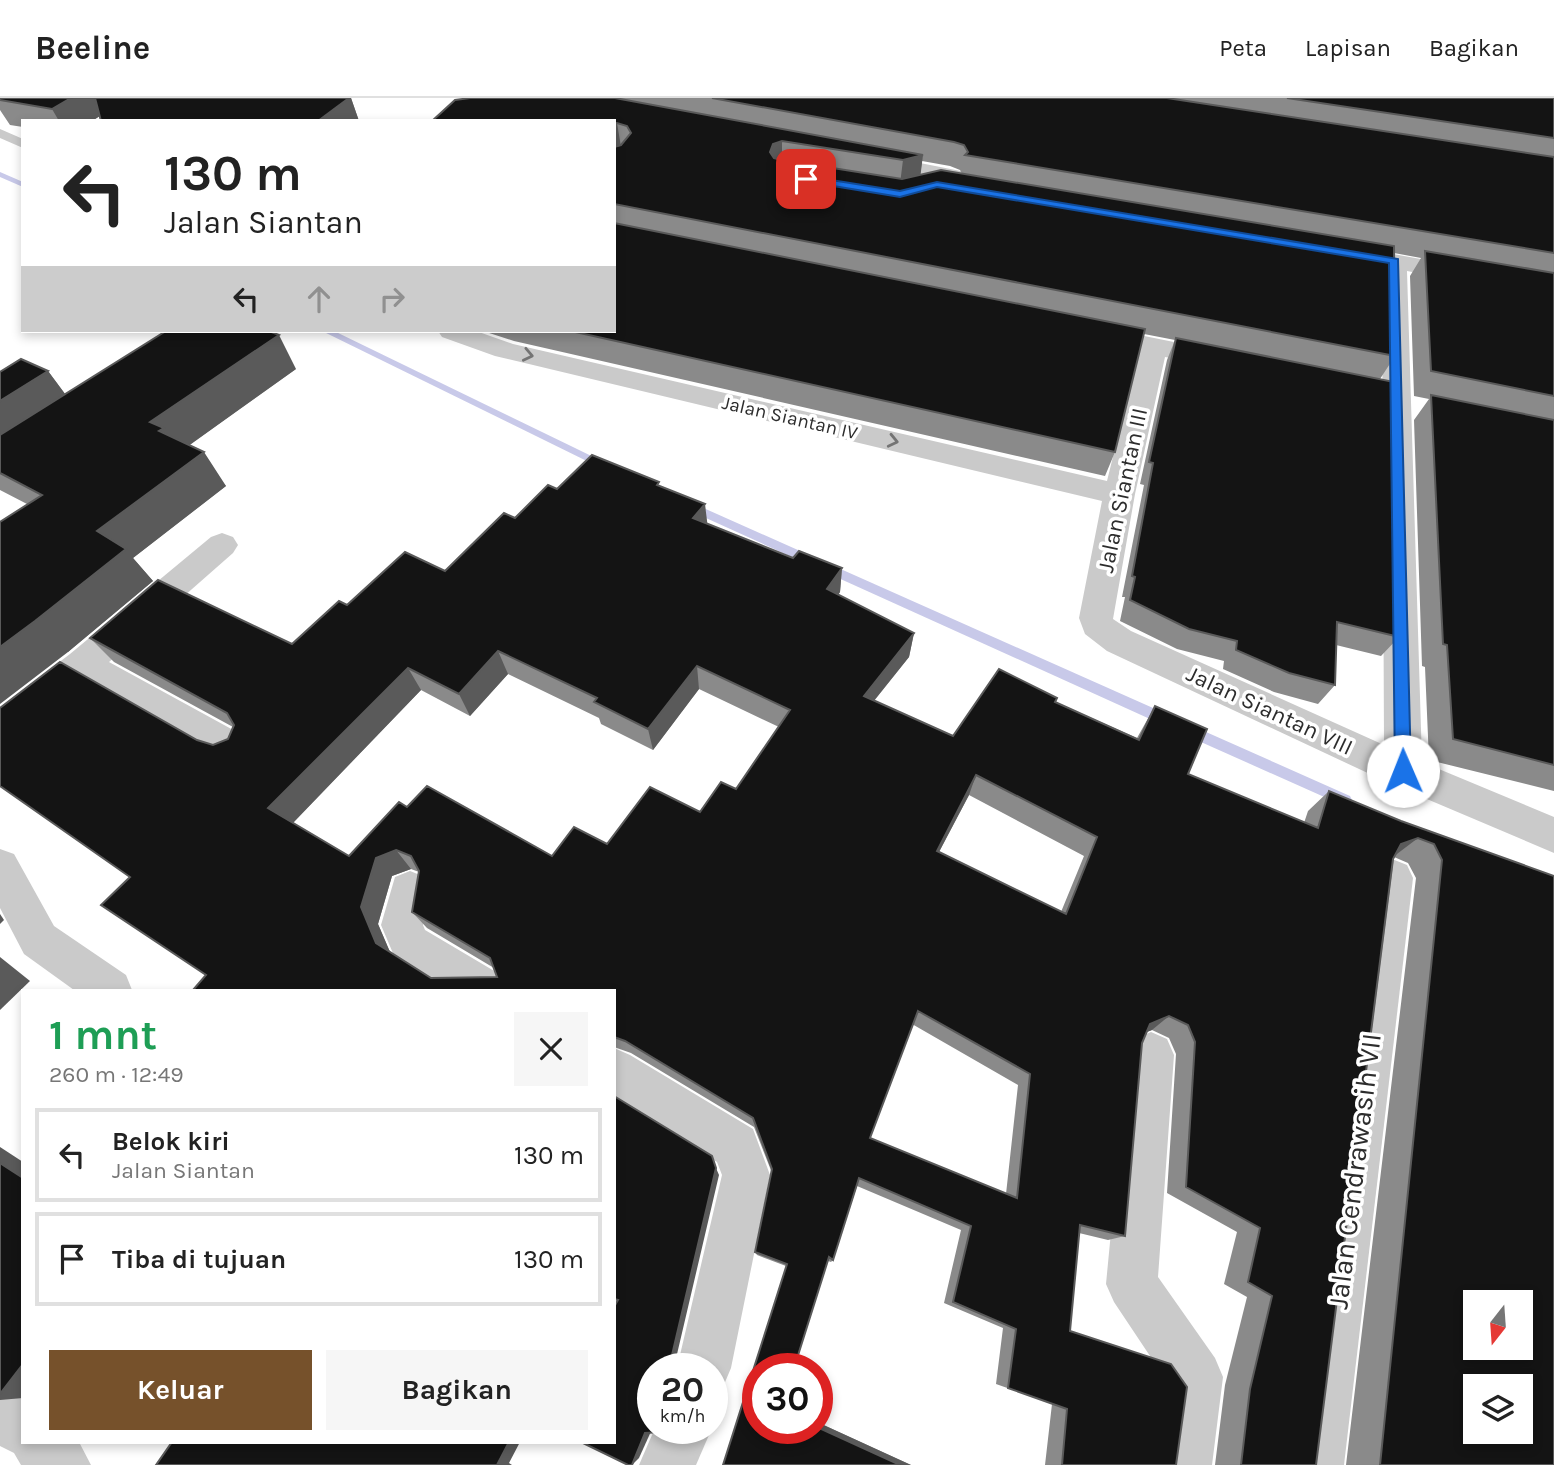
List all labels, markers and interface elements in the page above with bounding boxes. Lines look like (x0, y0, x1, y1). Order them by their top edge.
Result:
text: Beeline (35, 29, 150, 67)
text: Peta (1219, 34, 1267, 62)
text: Lapisan (1305, 34, 1391, 62)
text: Bagikan (1429, 34, 1519, 62)
text: 130 m (164, 145, 302, 202)
icon: left (49, 147, 140, 238)
pin (776, 149, 836, 209)
icon: arrive (787, 160, 825, 198)
text: Jalan Siantan (164, 204, 363, 241)
icon: left (227, 280, 265, 318)
icon: ahead (300, 280, 338, 318)
icon: right (373, 280, 411, 318)
one-way arrow (522, 347, 534, 362)
street label: Jalan Siantan IV (720, 392, 860, 444)
street label: Jalan Siantan III (1092, 405, 1153, 575)
one-way arrow (887, 432, 899, 447)
street label: Jalan Siantan VIII (1182, 660, 1357, 761)
position arrow (1366, 734, 1440, 808)
text: 1 mnt (49, 1010, 157, 1060)
button: close (514, 1012, 588, 1086)
street label: Jalan Cendrawasih VII (1321, 1031, 1388, 1311)
text: 260 m · 12:49 (49, 1061, 184, 1088)
text: Belok kiri (112, 1126, 230, 1157)
icon: left (53, 1136, 91, 1174)
text: 130 m (514, 1140, 584, 1171)
text: Jalan Siantan (112, 1157, 255, 1184)
icon: arrive (53, 1240, 91, 1278)
text: Tiba di tujuan (112, 1244, 286, 1275)
text: 130 m (514, 1244, 584, 1275)
north arrow (1463, 1290, 1533, 1360)
map controls (1463, 1290, 1533, 1444)
button: Keluar (49, 1350, 312, 1430)
button: Bagikan (326, 1350, 588, 1430)
speed limit sign: 30 (742, 1353, 833, 1444)
text: 20 (661, 1369, 704, 1410)
button: layers (1463, 1374, 1533, 1444)
text: km/h (660, 1405, 705, 1427)

